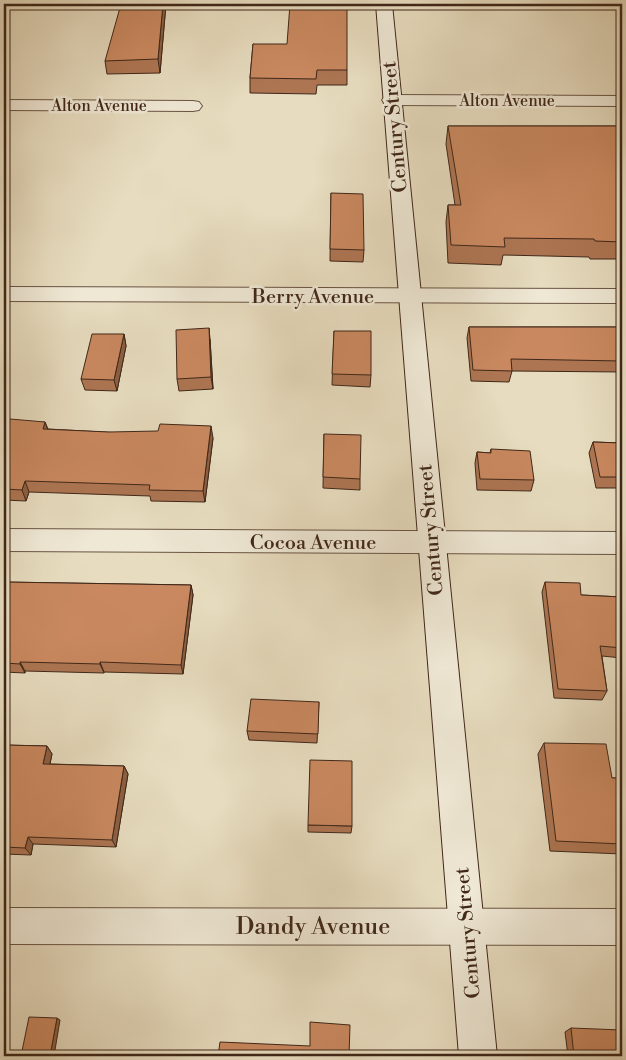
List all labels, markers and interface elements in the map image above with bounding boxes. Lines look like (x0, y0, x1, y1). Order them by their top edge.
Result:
street label: Century Street (377, 60, 414, 194)
street label: Alton Avenue (458, 91, 555, 111)
street label: Alton Avenue (50, 96, 147, 116)
street label: Berry Avenue (251, 285, 374, 310)
street label: Century Street (413, 463, 450, 597)
street label: Cocoa Avenue (250, 531, 376, 556)
street label: Century Street (450, 866, 487, 1000)
street label: Dandy Avenue (236, 912, 390, 942)

